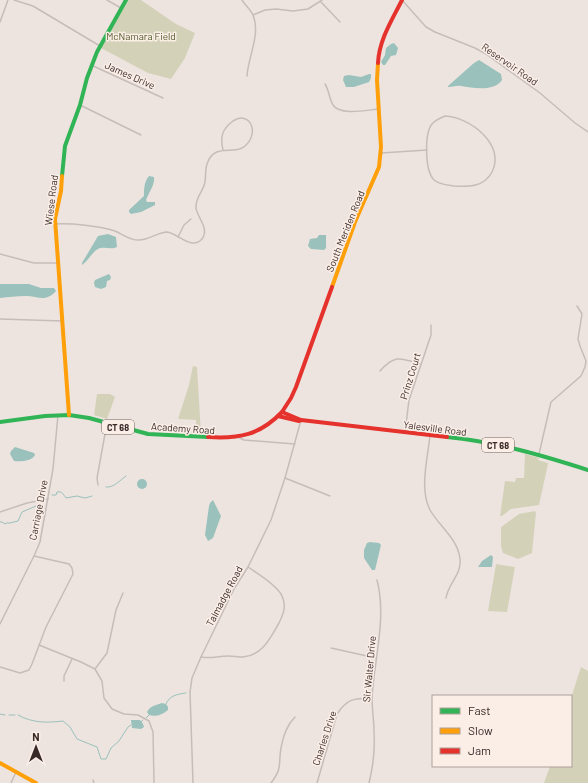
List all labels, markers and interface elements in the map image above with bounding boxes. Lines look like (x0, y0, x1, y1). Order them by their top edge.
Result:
park label: McNamara Field (106, 30, 176, 42)
street label: Reservoir Road (480, 40, 540, 88)
street label: James Drive (103, 59, 157, 91)
street label: Wiese Road (42, 174, 60, 226)
street label: South Meriden Road (323, 189, 367, 273)
street label: Prinz Court (397, 351, 423, 401)
street label: Yalesville Road (403, 418, 467, 438)
road number: CT 68 (102, 420, 134, 434)
street label: Academy Road (151, 420, 215, 436)
road number: CT 68 (482, 438, 514, 452)
street label: Carriage Drive (26, 479, 50, 541)
street label: Talmadge Road (203, 564, 245, 628)
street label: Sir Walter Drive (360, 635, 378, 703)
legend (432, 695, 572, 767)
text: Fast (468, 703, 491, 717)
street label: Charles Drive (310, 709, 338, 767)
text: Slow (468, 723, 493, 737)
north arrow (16, 727, 56, 767)
text: N (32, 730, 40, 743)
text: Jam (468, 743, 491, 757)

